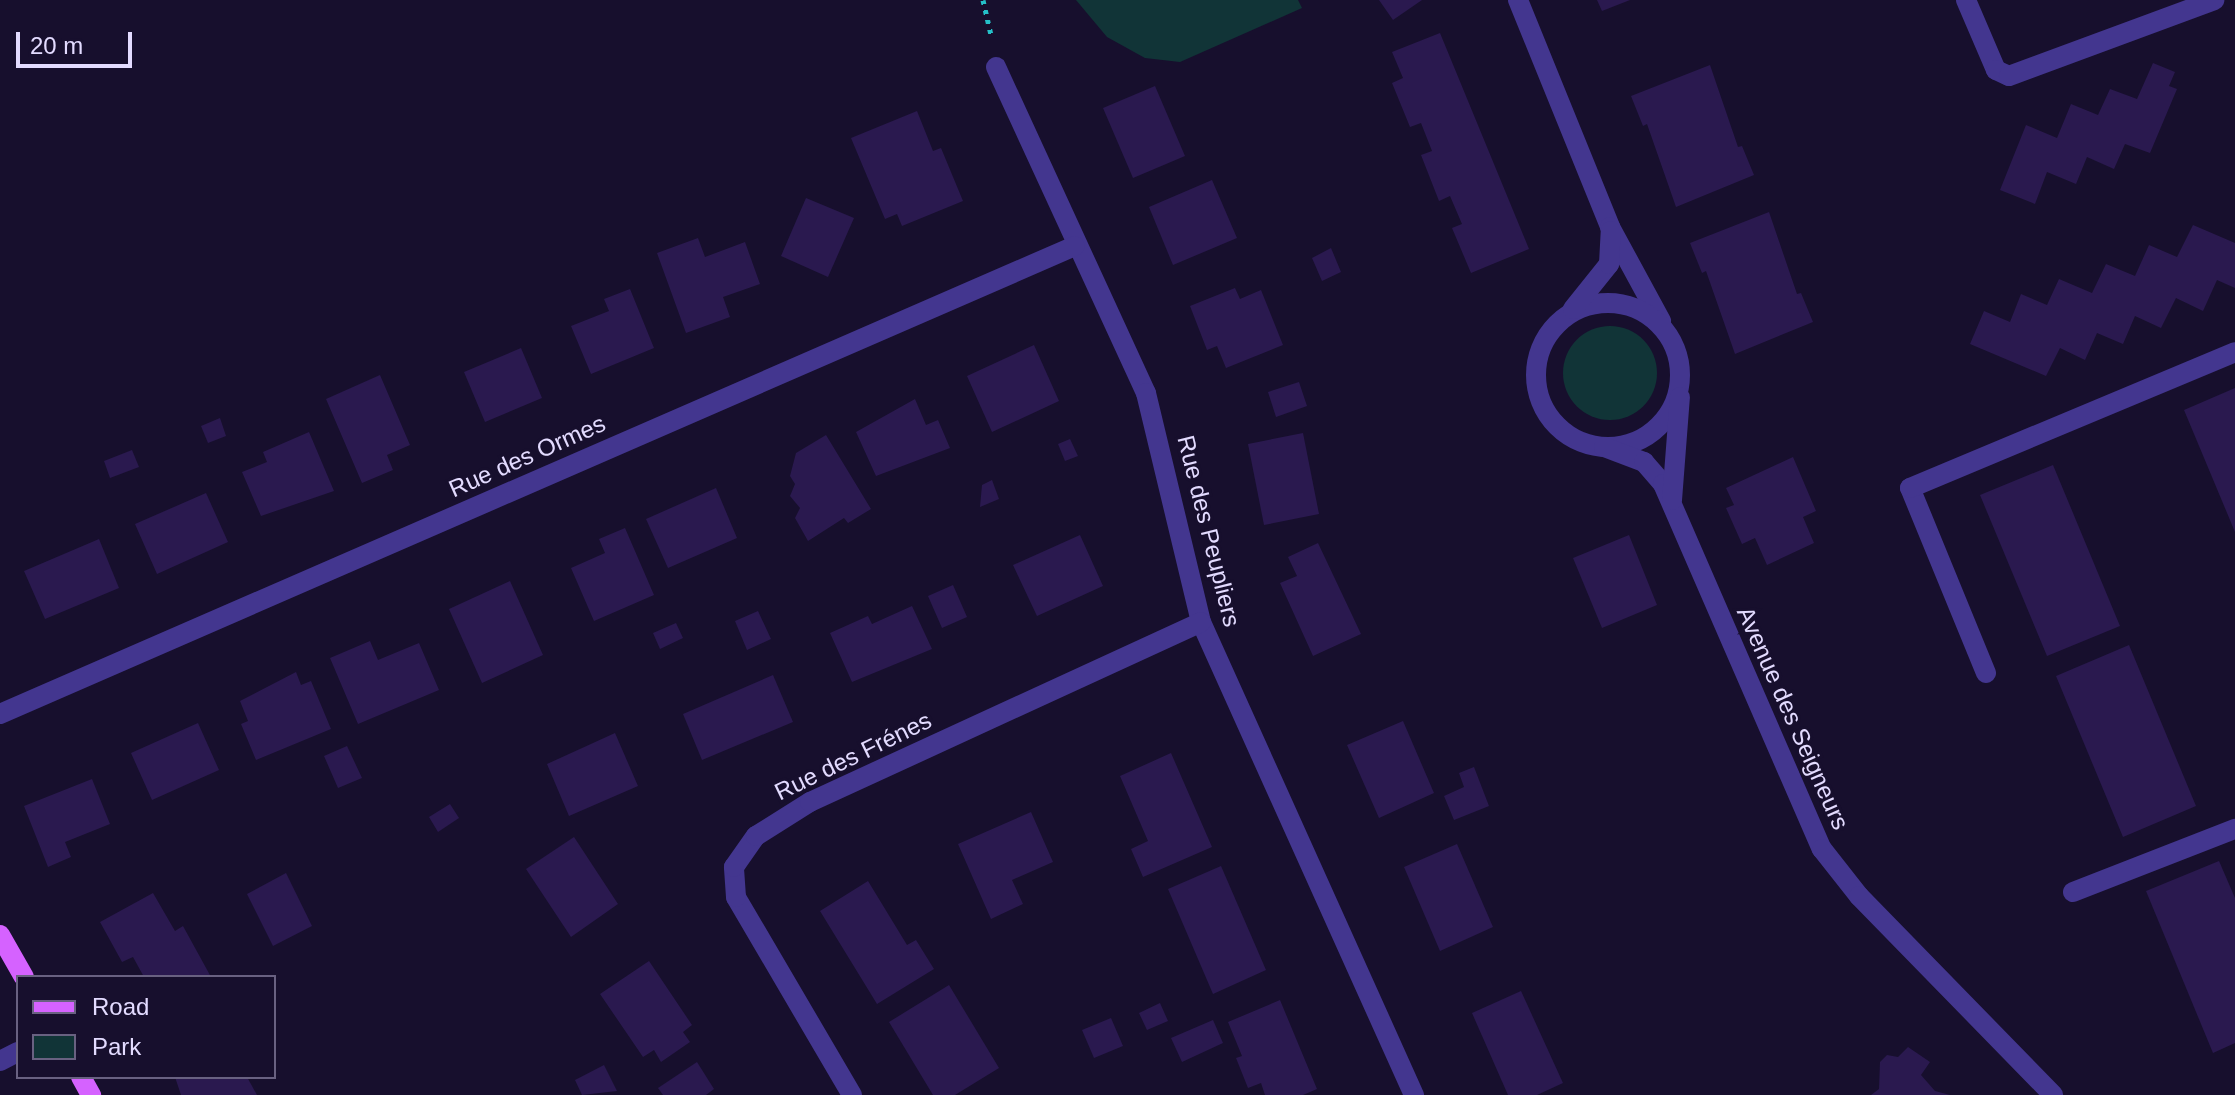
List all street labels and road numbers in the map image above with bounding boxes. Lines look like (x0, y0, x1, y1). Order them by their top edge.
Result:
street label: Rue des Ormes (444, 409, 610, 503)
street label: Rue des Peupliers (1171, 432, 1247, 630)
street label: Avenue des Seigneurs (1731, 602, 1855, 834)
street label: Rue des Frénes (770, 706, 936, 806)

